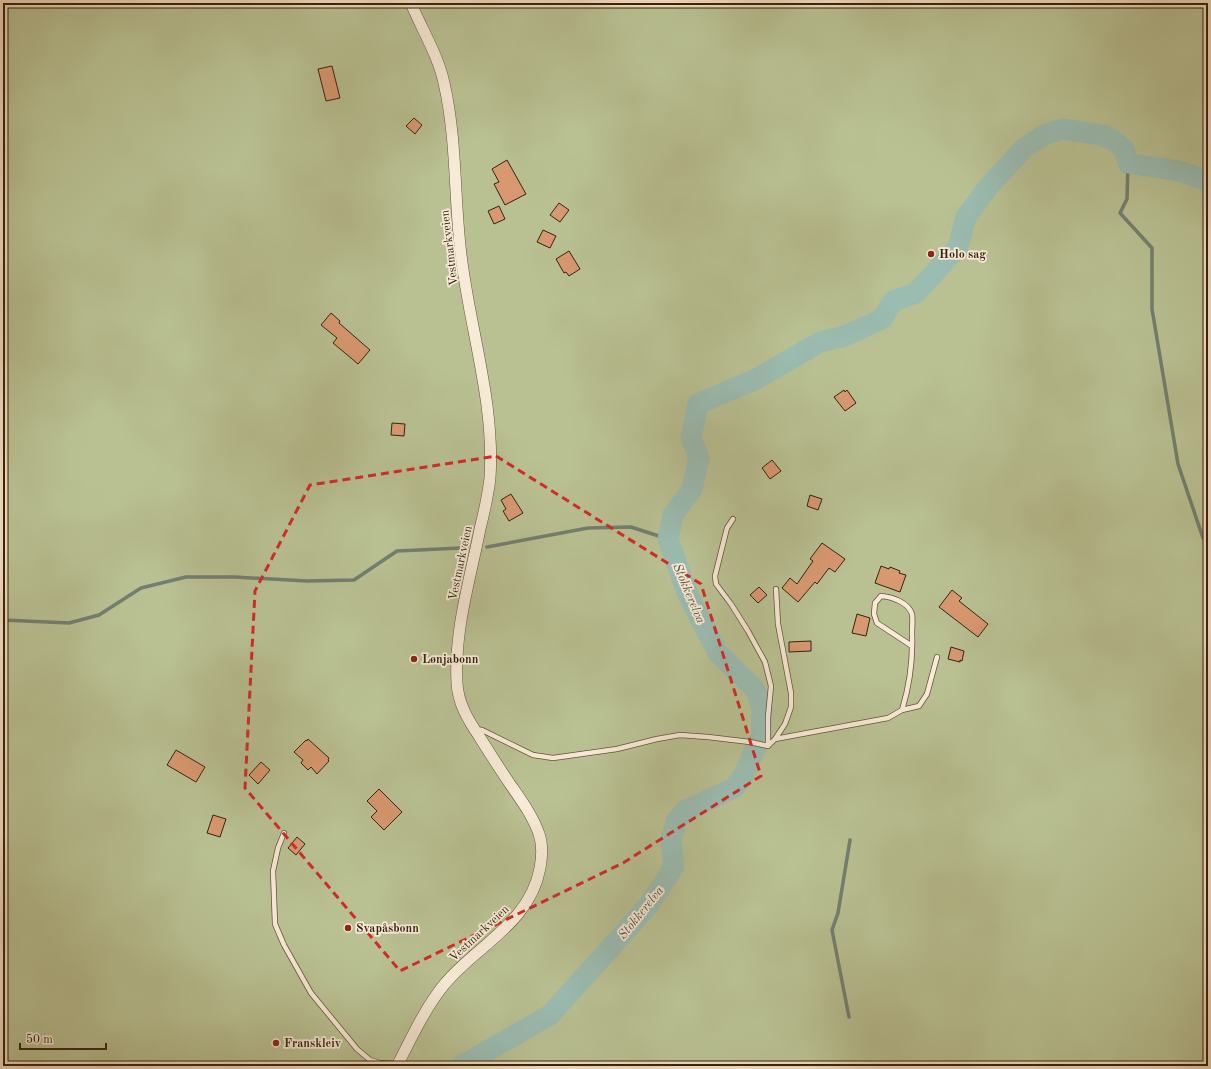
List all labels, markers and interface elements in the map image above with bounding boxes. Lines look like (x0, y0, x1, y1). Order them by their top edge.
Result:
street label: Vestmarkveien (439, 209, 461, 286)
marker: Holo sag (926, 249, 936, 259)
place label: Holo sag (939, 249, 986, 261)
street label: Vestmarkveien (447, 524, 475, 602)
water label: Stokkerelva (670, 562, 707, 626)
marker: Lønjabonn (409, 654, 419, 664)
place label: Lønjabonn (422, 654, 479, 666)
water label: Stokkerelva (616, 884, 666, 942)
street label: Vestmarkveien (448, 903, 512, 964)
marker: Svapåsbonn (343, 923, 353, 933)
place label: Svapåsbonn (356, 923, 419, 935)
scale bar (20, 1025, 106, 1051)
text: 50 m (26, 1033, 53, 1046)
marker: Franskleiv (271, 1038, 281, 1048)
place label: Franskleiv (284, 1038, 341, 1050)

